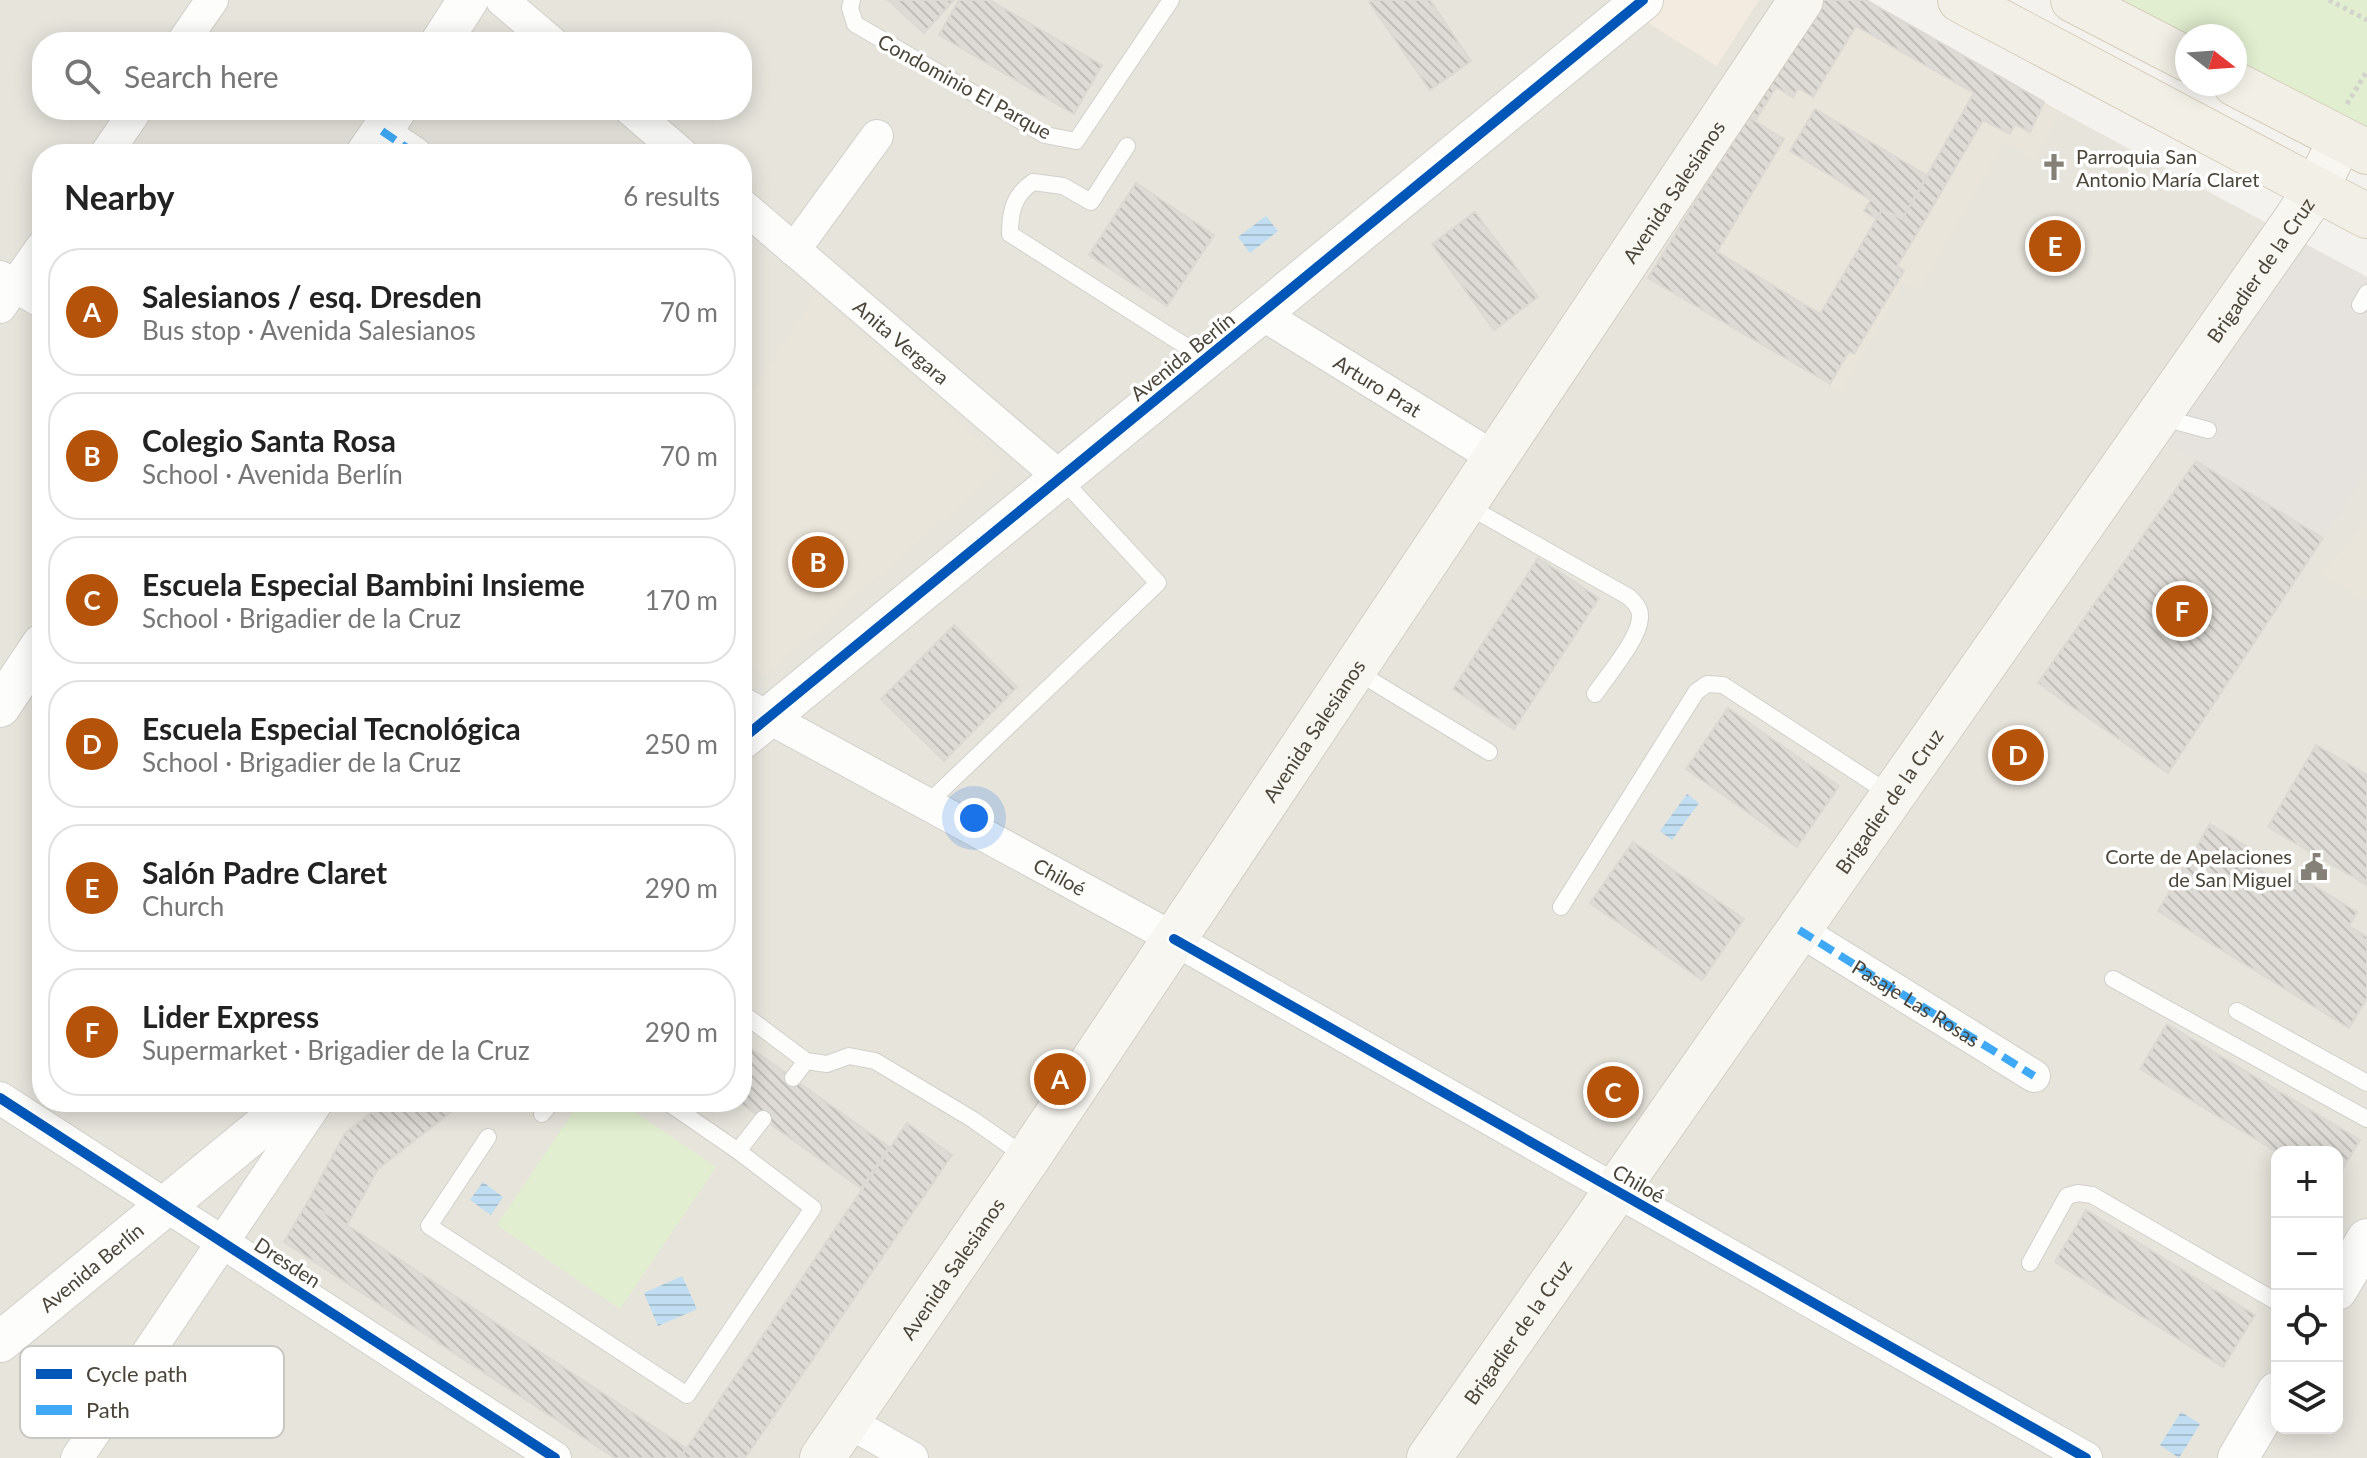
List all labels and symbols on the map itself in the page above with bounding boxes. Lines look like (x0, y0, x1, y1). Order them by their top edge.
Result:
north arrow (2175, 24, 2247, 96)
street label: Condominio El Parque (874, 28, 1056, 144)
street label: Avenida Salesianos (1617, 116, 1729, 267)
place label: Parroquia San Antonio María Claret (2076, 144, 2259, 191)
church icon: Parroquia San Antonio María Claret (2039, 152, 2069, 182)
street label: Brigadier de la Cruz (2201, 193, 2319, 347)
pin: E (2029, 216, 2081, 276)
street label: Anita Vergara (849, 294, 954, 389)
street label: Avenida Berlín (1125, 307, 1239, 405)
street label: Arturo Prat (1330, 349, 1426, 422)
pin: B (792, 532, 844, 592)
pin: F (2156, 581, 2208, 641)
street label: Avenida Salesianos (1257, 655, 1370, 806)
street label: Brigadier de la Cruz (1830, 724, 1948, 878)
pin: D (1992, 725, 2044, 785)
your location (954, 798, 994, 838)
place label: Corte de Apelaciones de San Miguel (2105, 844, 2292, 891)
street label: Chiloé (1030, 852, 1090, 900)
public building icon: Corte de Apelaciones de San Miguel (2299, 852, 2329, 882)
street label: Pasaje Las Rosas (1848, 954, 1984, 1051)
pin: A (1034, 1049, 1086, 1109)
pin: C (1587, 1062, 1639, 1122)
street label: Chiloé (1609, 1159, 1669, 1207)
street label: Avenida Salesianos (895, 1193, 1009, 1344)
street label: Avenida Berlín (34, 1217, 148, 1317)
street label: Dresden (250, 1232, 326, 1292)
street label: Brigadier de la Cruz (1458, 1255, 1576, 1409)
legend (20, 1346, 284, 1438)
text: Cycle path (86, 1360, 188, 1387)
text: Path (86, 1396, 130, 1423)

